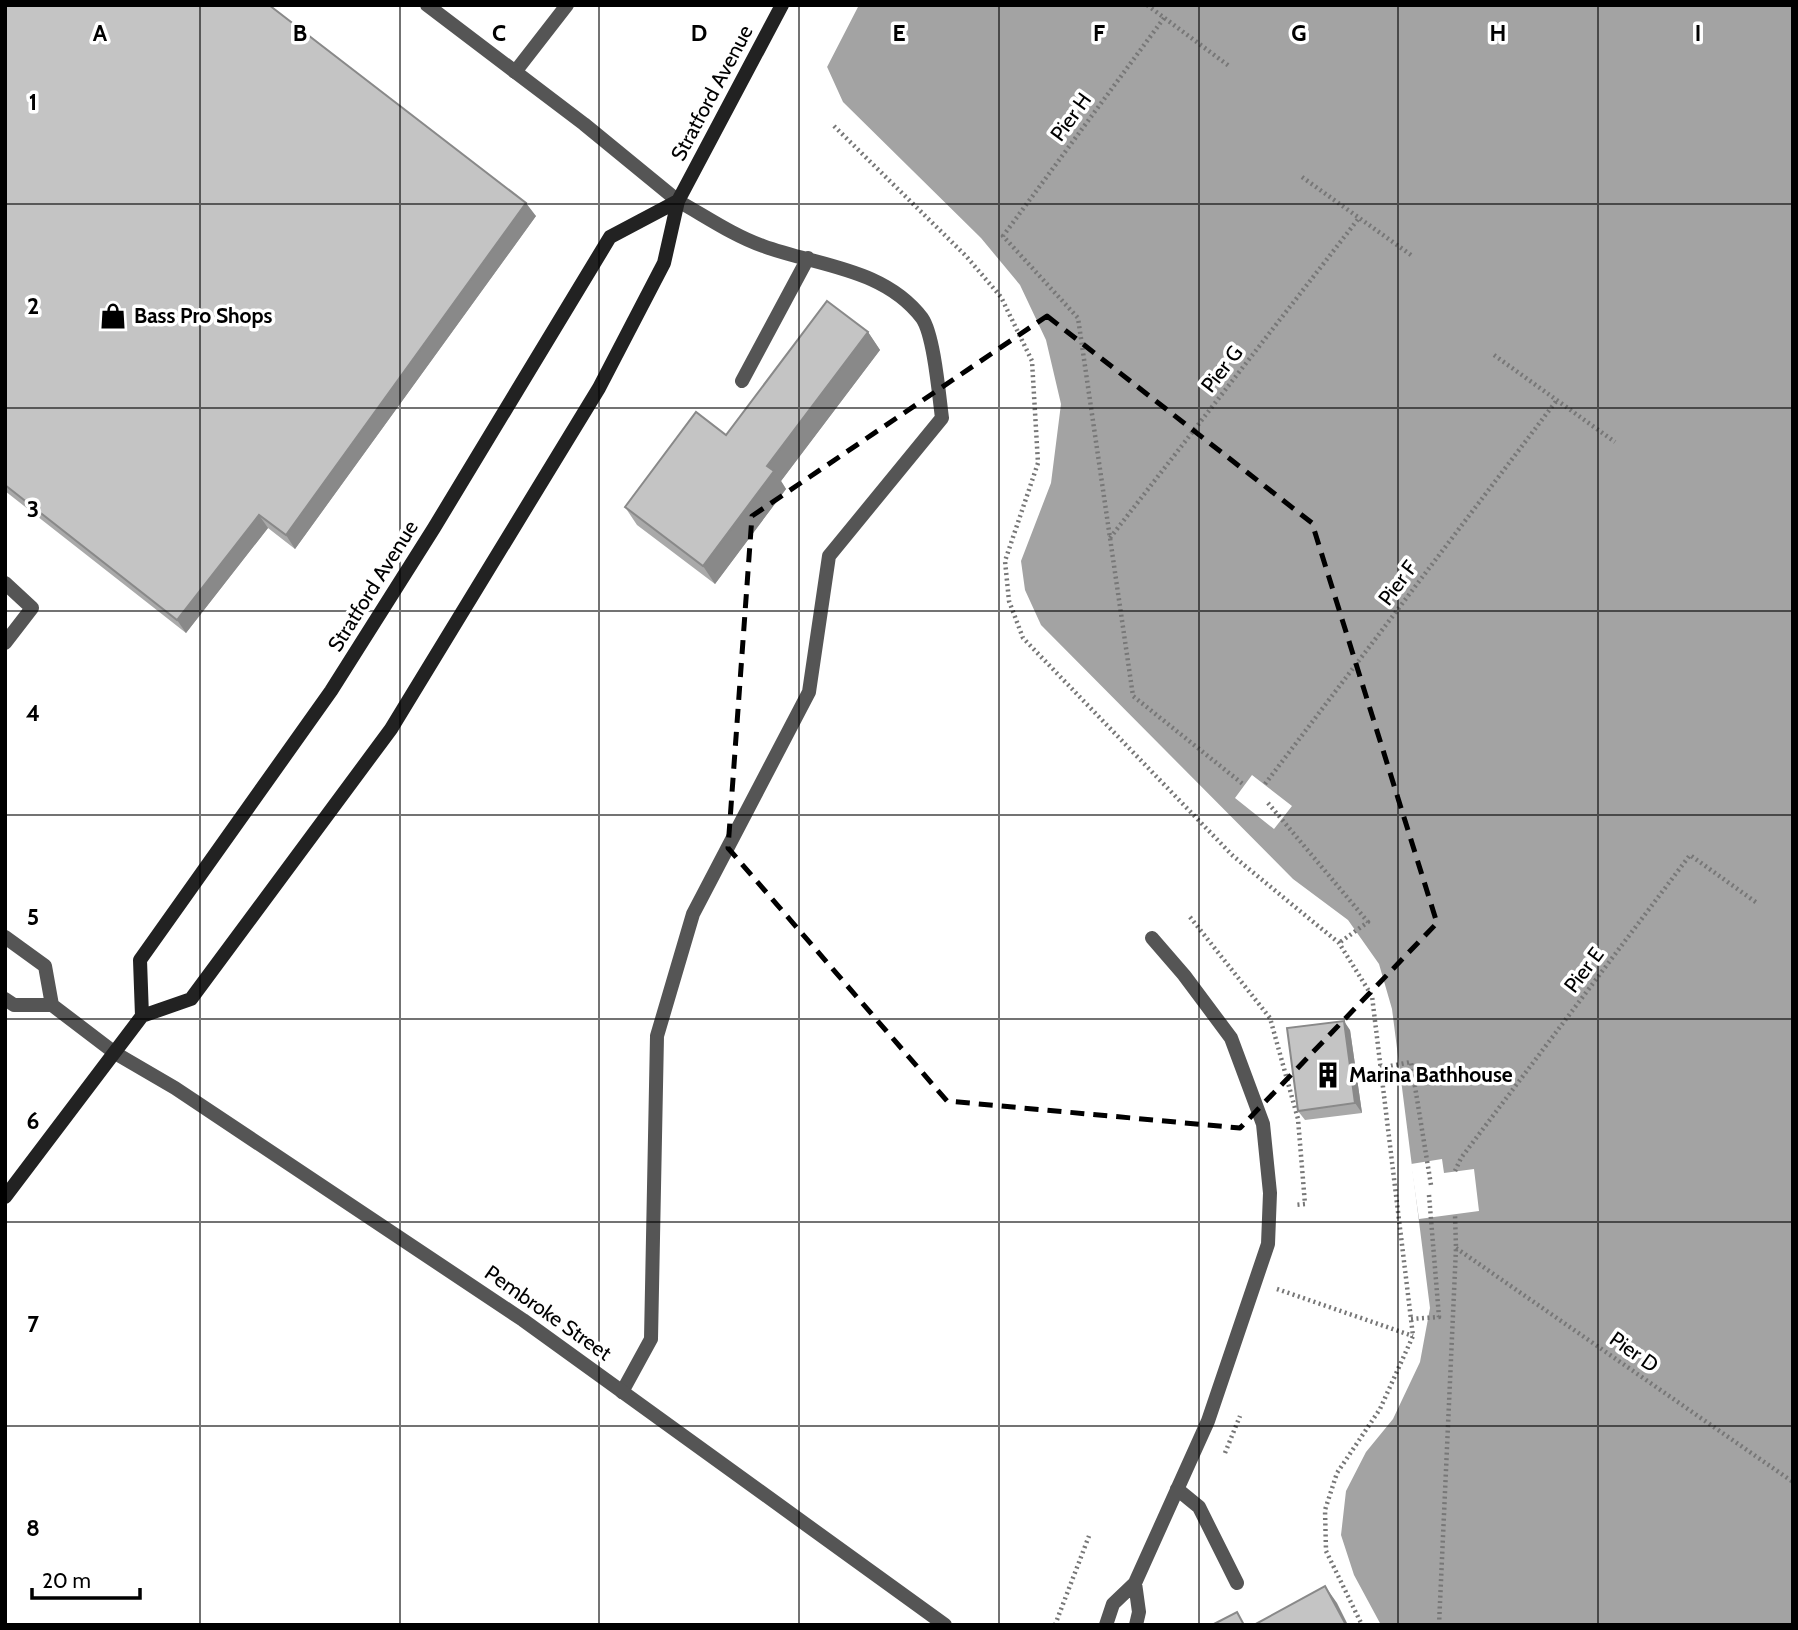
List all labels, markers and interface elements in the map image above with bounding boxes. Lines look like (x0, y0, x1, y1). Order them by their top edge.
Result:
text: A (93, 19, 108, 47)
text: B (293, 19, 307, 47)
text: C (492, 19, 506, 47)
text: D (691, 19, 707, 47)
text: E (892, 19, 906, 47)
text: F (1093, 19, 1105, 47)
text: G (1291, 19, 1307, 47)
text: H (1490, 19, 1506, 47)
text: I (1695, 19, 1701, 47)
street label: Stratford Avenue (665, 20, 758, 165)
text: 1 (29, 88, 37, 116)
street label: Pier H (1045, 88, 1096, 146)
text: 2 (27, 292, 39, 320)
shop icon: Bass Pro Shops (98, 301, 128, 331)
place label: Bass Pro Shops (134, 303, 272, 328)
street label: Pier G (1196, 340, 1248, 397)
text: 3 (27, 495, 39, 523)
street label: Stratford Avenue (322, 515, 423, 656)
street label: Pier F (1373, 555, 1422, 610)
text: 4 (26, 699, 40, 727)
text: 5 (27, 903, 39, 931)
street label: Pier E (1559, 942, 1609, 997)
building icon: Marina Bathhouse (1313, 1060, 1343, 1090)
place label: Marina Bathhouse (1349, 1062, 1513, 1087)
text: 6 (27, 1107, 39, 1135)
street label: Pembroke Street (480, 1260, 616, 1366)
text: 7 (27, 1310, 39, 1338)
street label: Pier D (1605, 1326, 1663, 1377)
text: 8 (26, 1514, 40, 1542)
scale bar (32, 1556, 140, 1600)
text: 20 m (42, 1568, 91, 1593)

